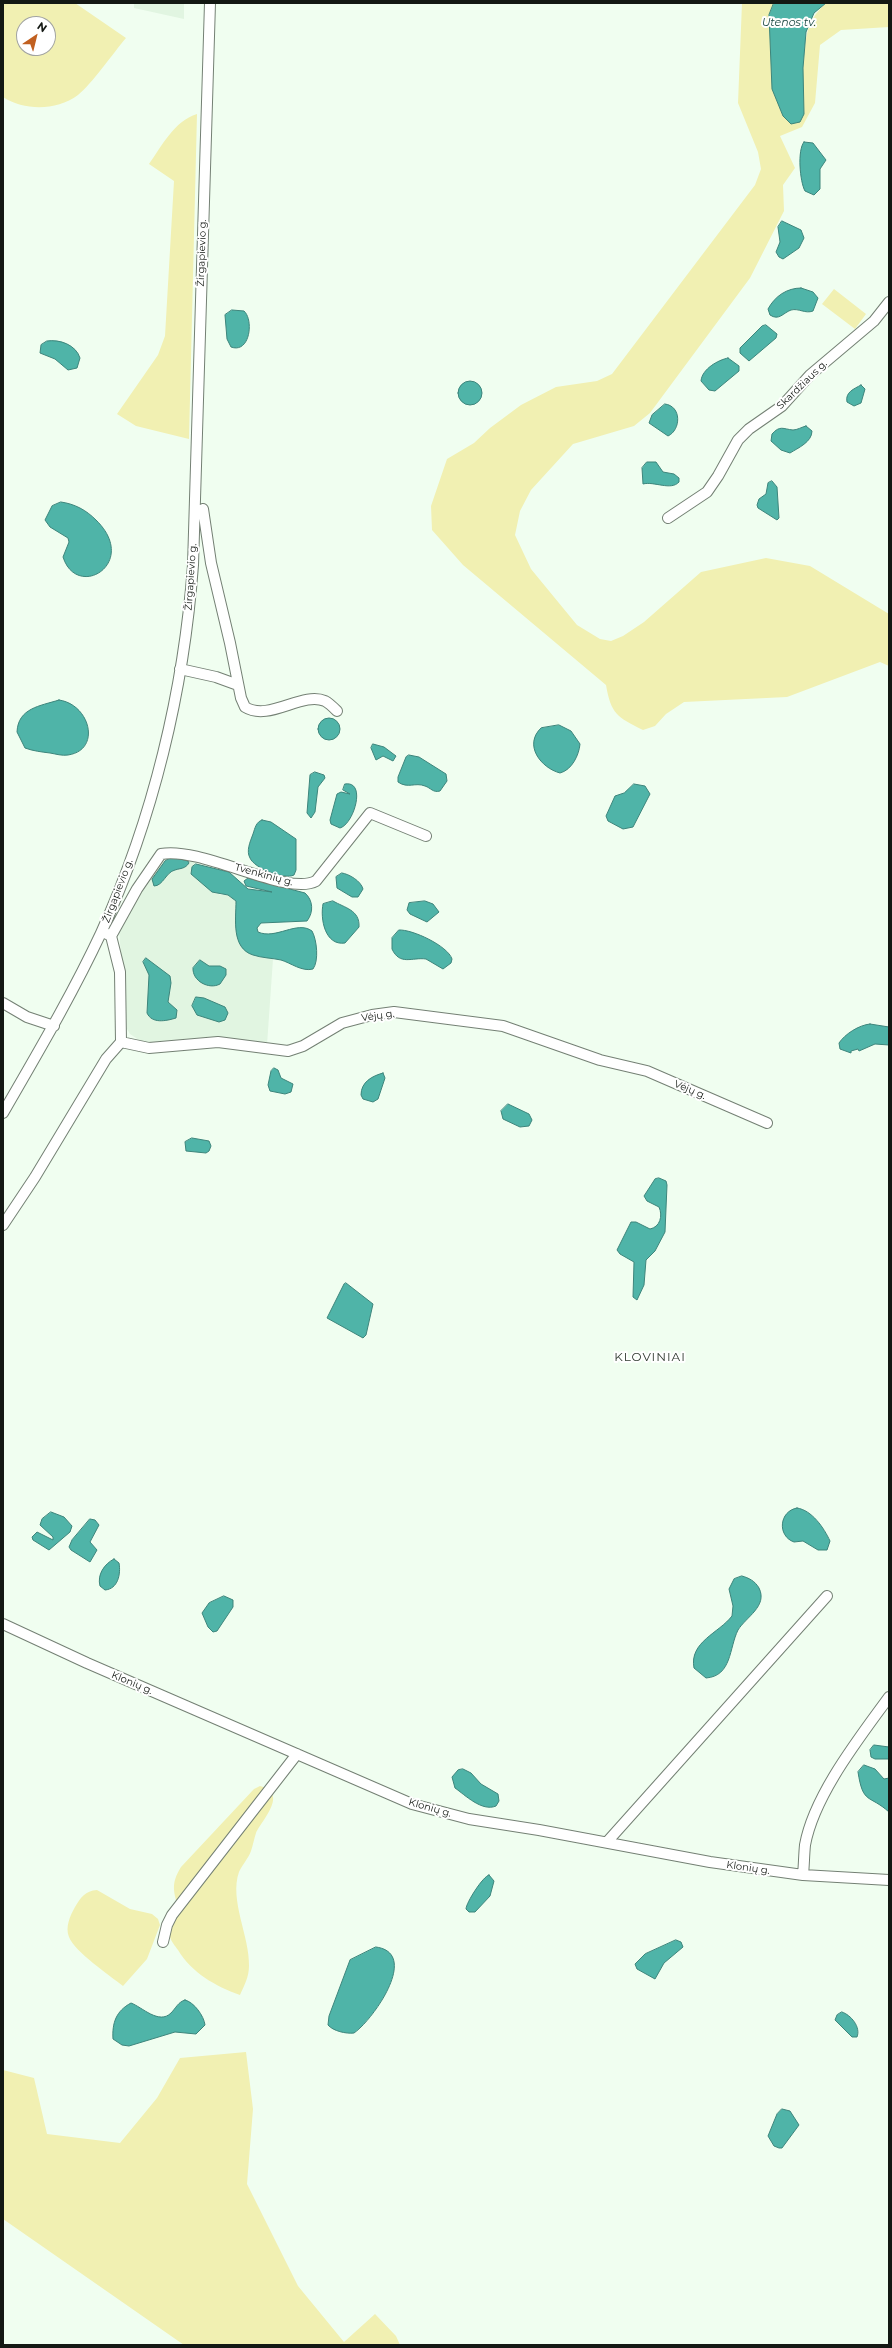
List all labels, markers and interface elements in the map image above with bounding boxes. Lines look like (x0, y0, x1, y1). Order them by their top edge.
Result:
north arrow (16, 16, 56, 56)
water label: Utenos tv. (762, 16, 816, 30)
text: N (35, 19, 50, 35)
street label: Žirgapievio g. (195, 219, 209, 287)
street label: Skardžiaus g. (774, 358, 830, 412)
street label: Žirgapievio g. (183, 543, 199, 611)
street label: Žirgapievio g. (100, 857, 136, 925)
street label: Tvenkinių g. (234, 861, 294, 889)
street label: Vėjų g. (361, 1008, 395, 1024)
street label: Vėjų g. (672, 1078, 708, 1102)
district label: KLOVINIAI (614, 1350, 686, 1364)
street label: Klonių g. (109, 1669, 155, 1697)
street label: Klonių g. (407, 1796, 453, 1820)
street label: Klonių g. (725, 1859, 771, 1877)

